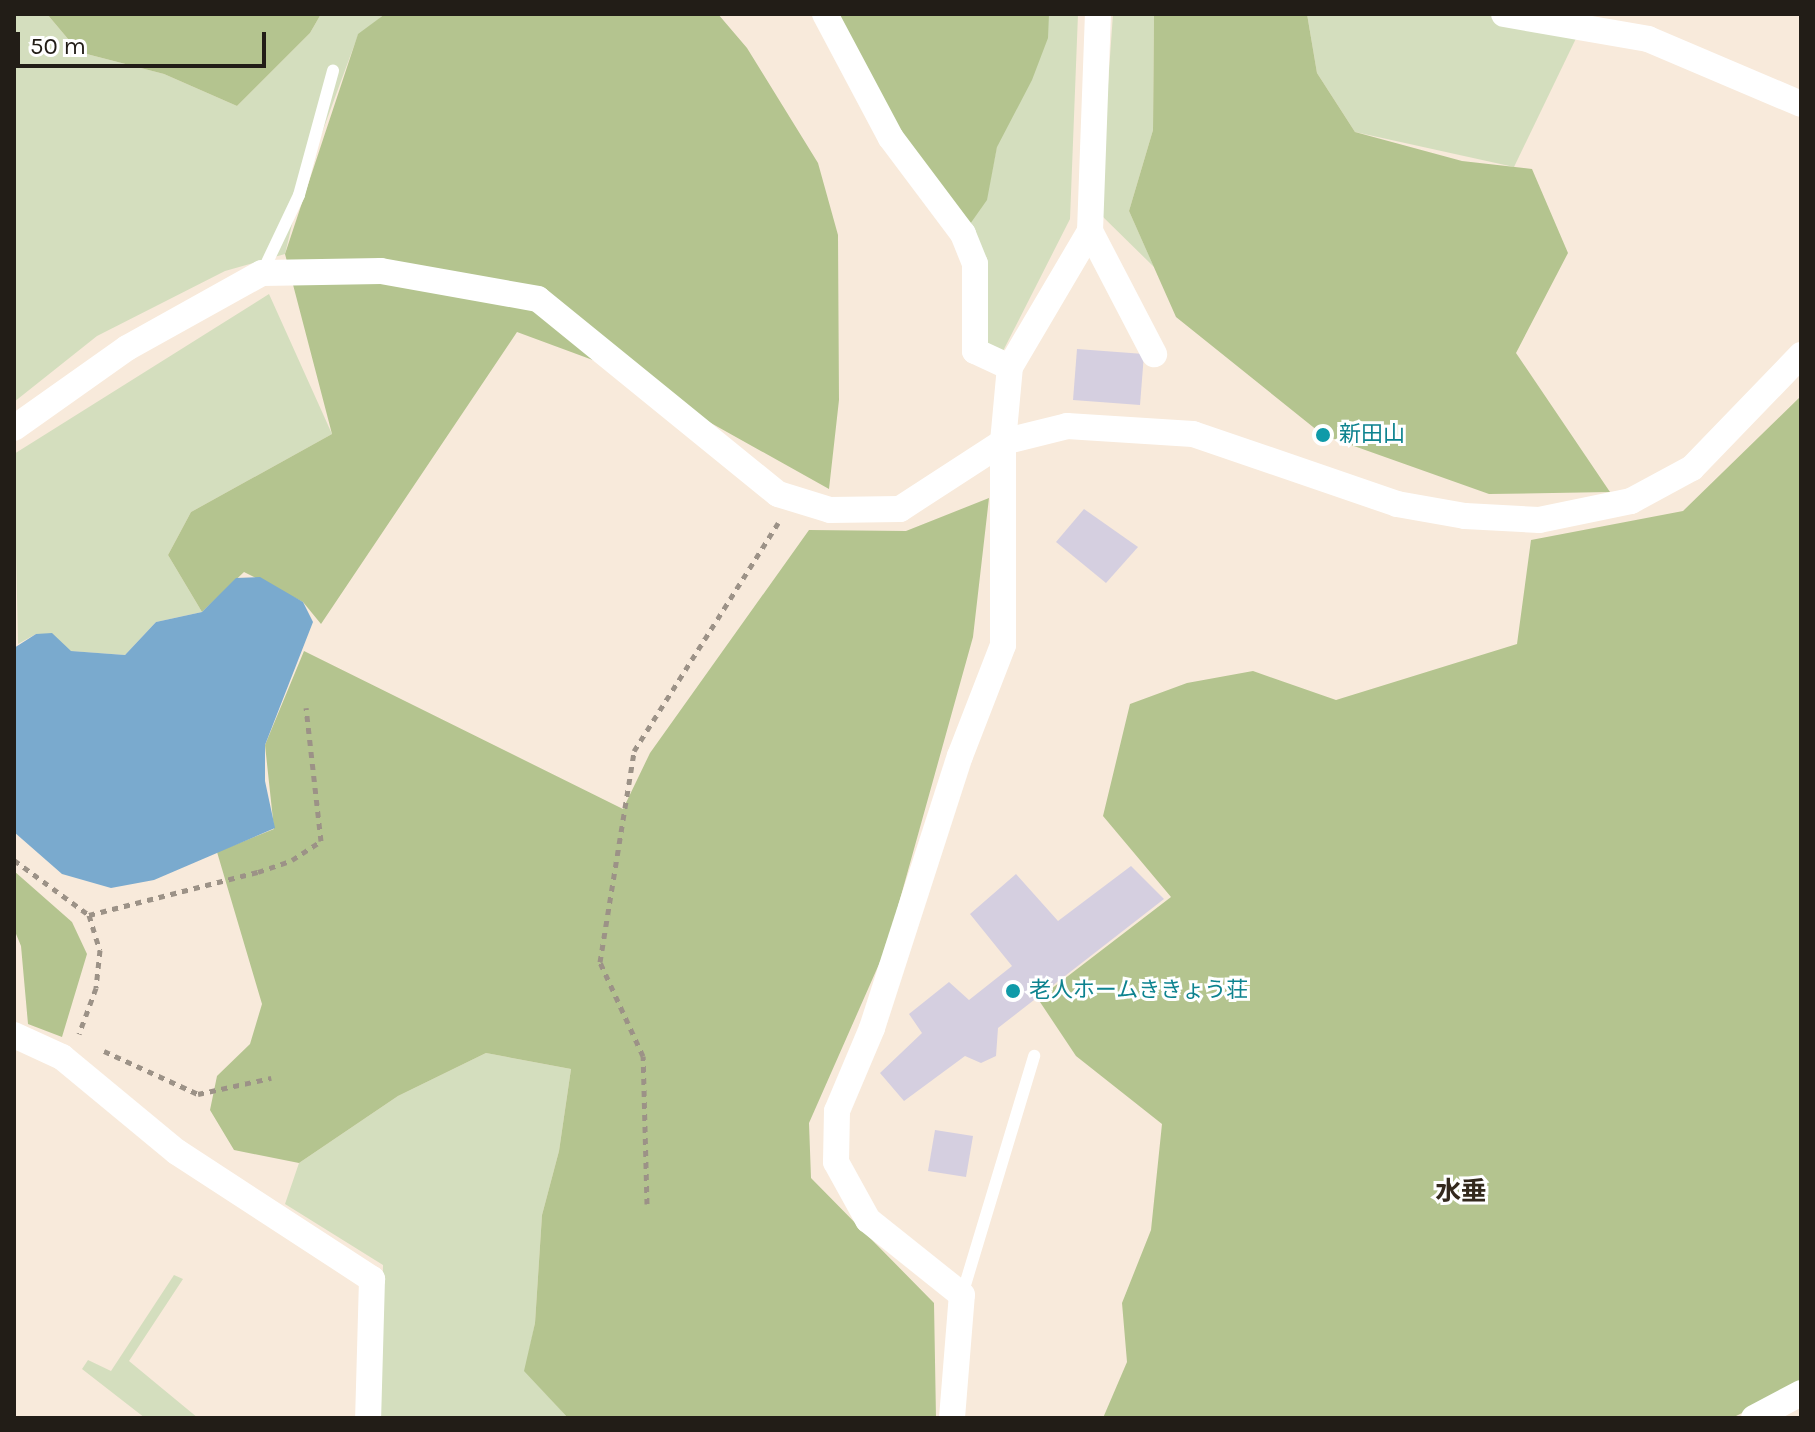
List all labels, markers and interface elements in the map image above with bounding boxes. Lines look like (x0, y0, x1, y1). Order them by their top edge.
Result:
scale bar (20, 16, 270, 66)
text: 50 m (30, 32, 86, 60)
place label: 新田山 (1339, 422, 1405, 448)
marker: 新田山 (1314, 426, 1332, 444)
place label: 老人ホームききょう荘 (1029, 978, 1249, 1004)
marker: 老人ホームききょう荘 (1004, 982, 1022, 1000)
district label: 水垂 (1435, 1176, 1487, 1208)

